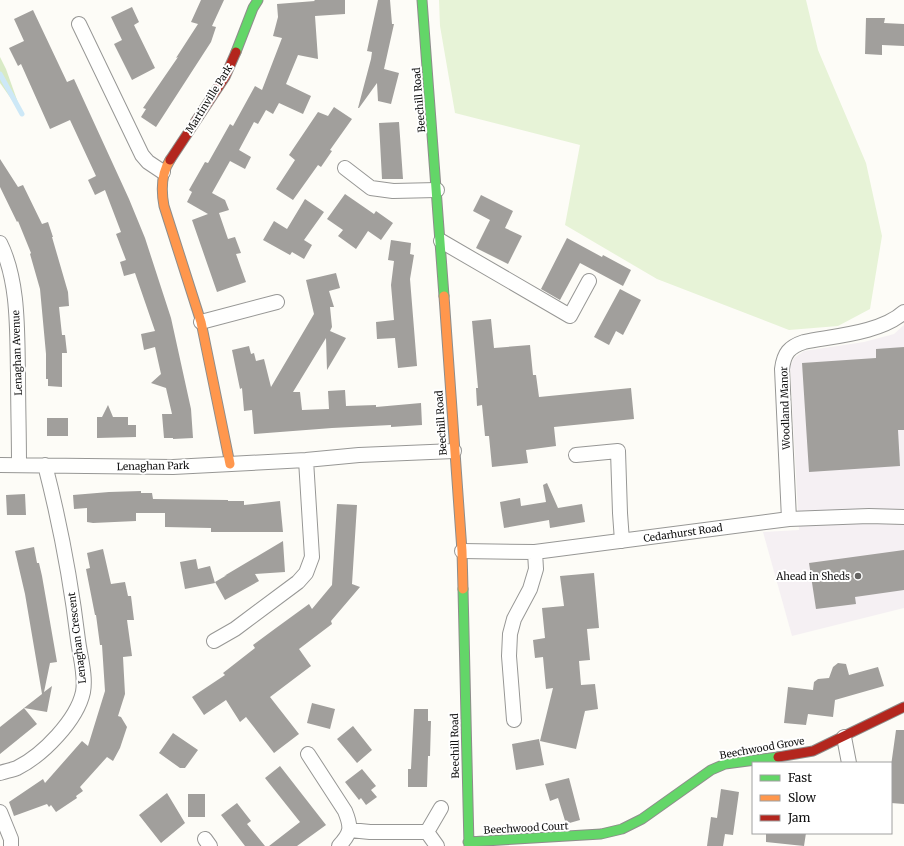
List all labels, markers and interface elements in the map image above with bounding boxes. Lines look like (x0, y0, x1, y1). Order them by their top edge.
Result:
street label: Martinville Park (183, 62, 236, 136)
street label: Beechill Road (410, 67, 428, 133)
street label: Lenaghan Avenue (9, 310, 25, 396)
street label: Woodland Manor (777, 366, 793, 451)
street label: Beechill Road (432, 390, 450, 456)
street label: Lenaghan Park (117, 459, 190, 473)
street label: Cedarhurst Road (643, 521, 723, 545)
place label: Ahead in Sheds (775, 570, 850, 583)
marker: Ahead in Sheds (853, 571, 863, 581)
street label: Lenaghan Crescent (65, 592, 89, 684)
street label: Beechill Road (448, 713, 462, 779)
street label: Beechwood Grove (719, 734, 805, 762)
legend (752, 762, 892, 834)
text: Fast (788, 770, 812, 785)
text: Slow (788, 790, 817, 805)
text: Jam (787, 810, 811, 825)
street label: Beechwood Court (483, 819, 569, 837)

